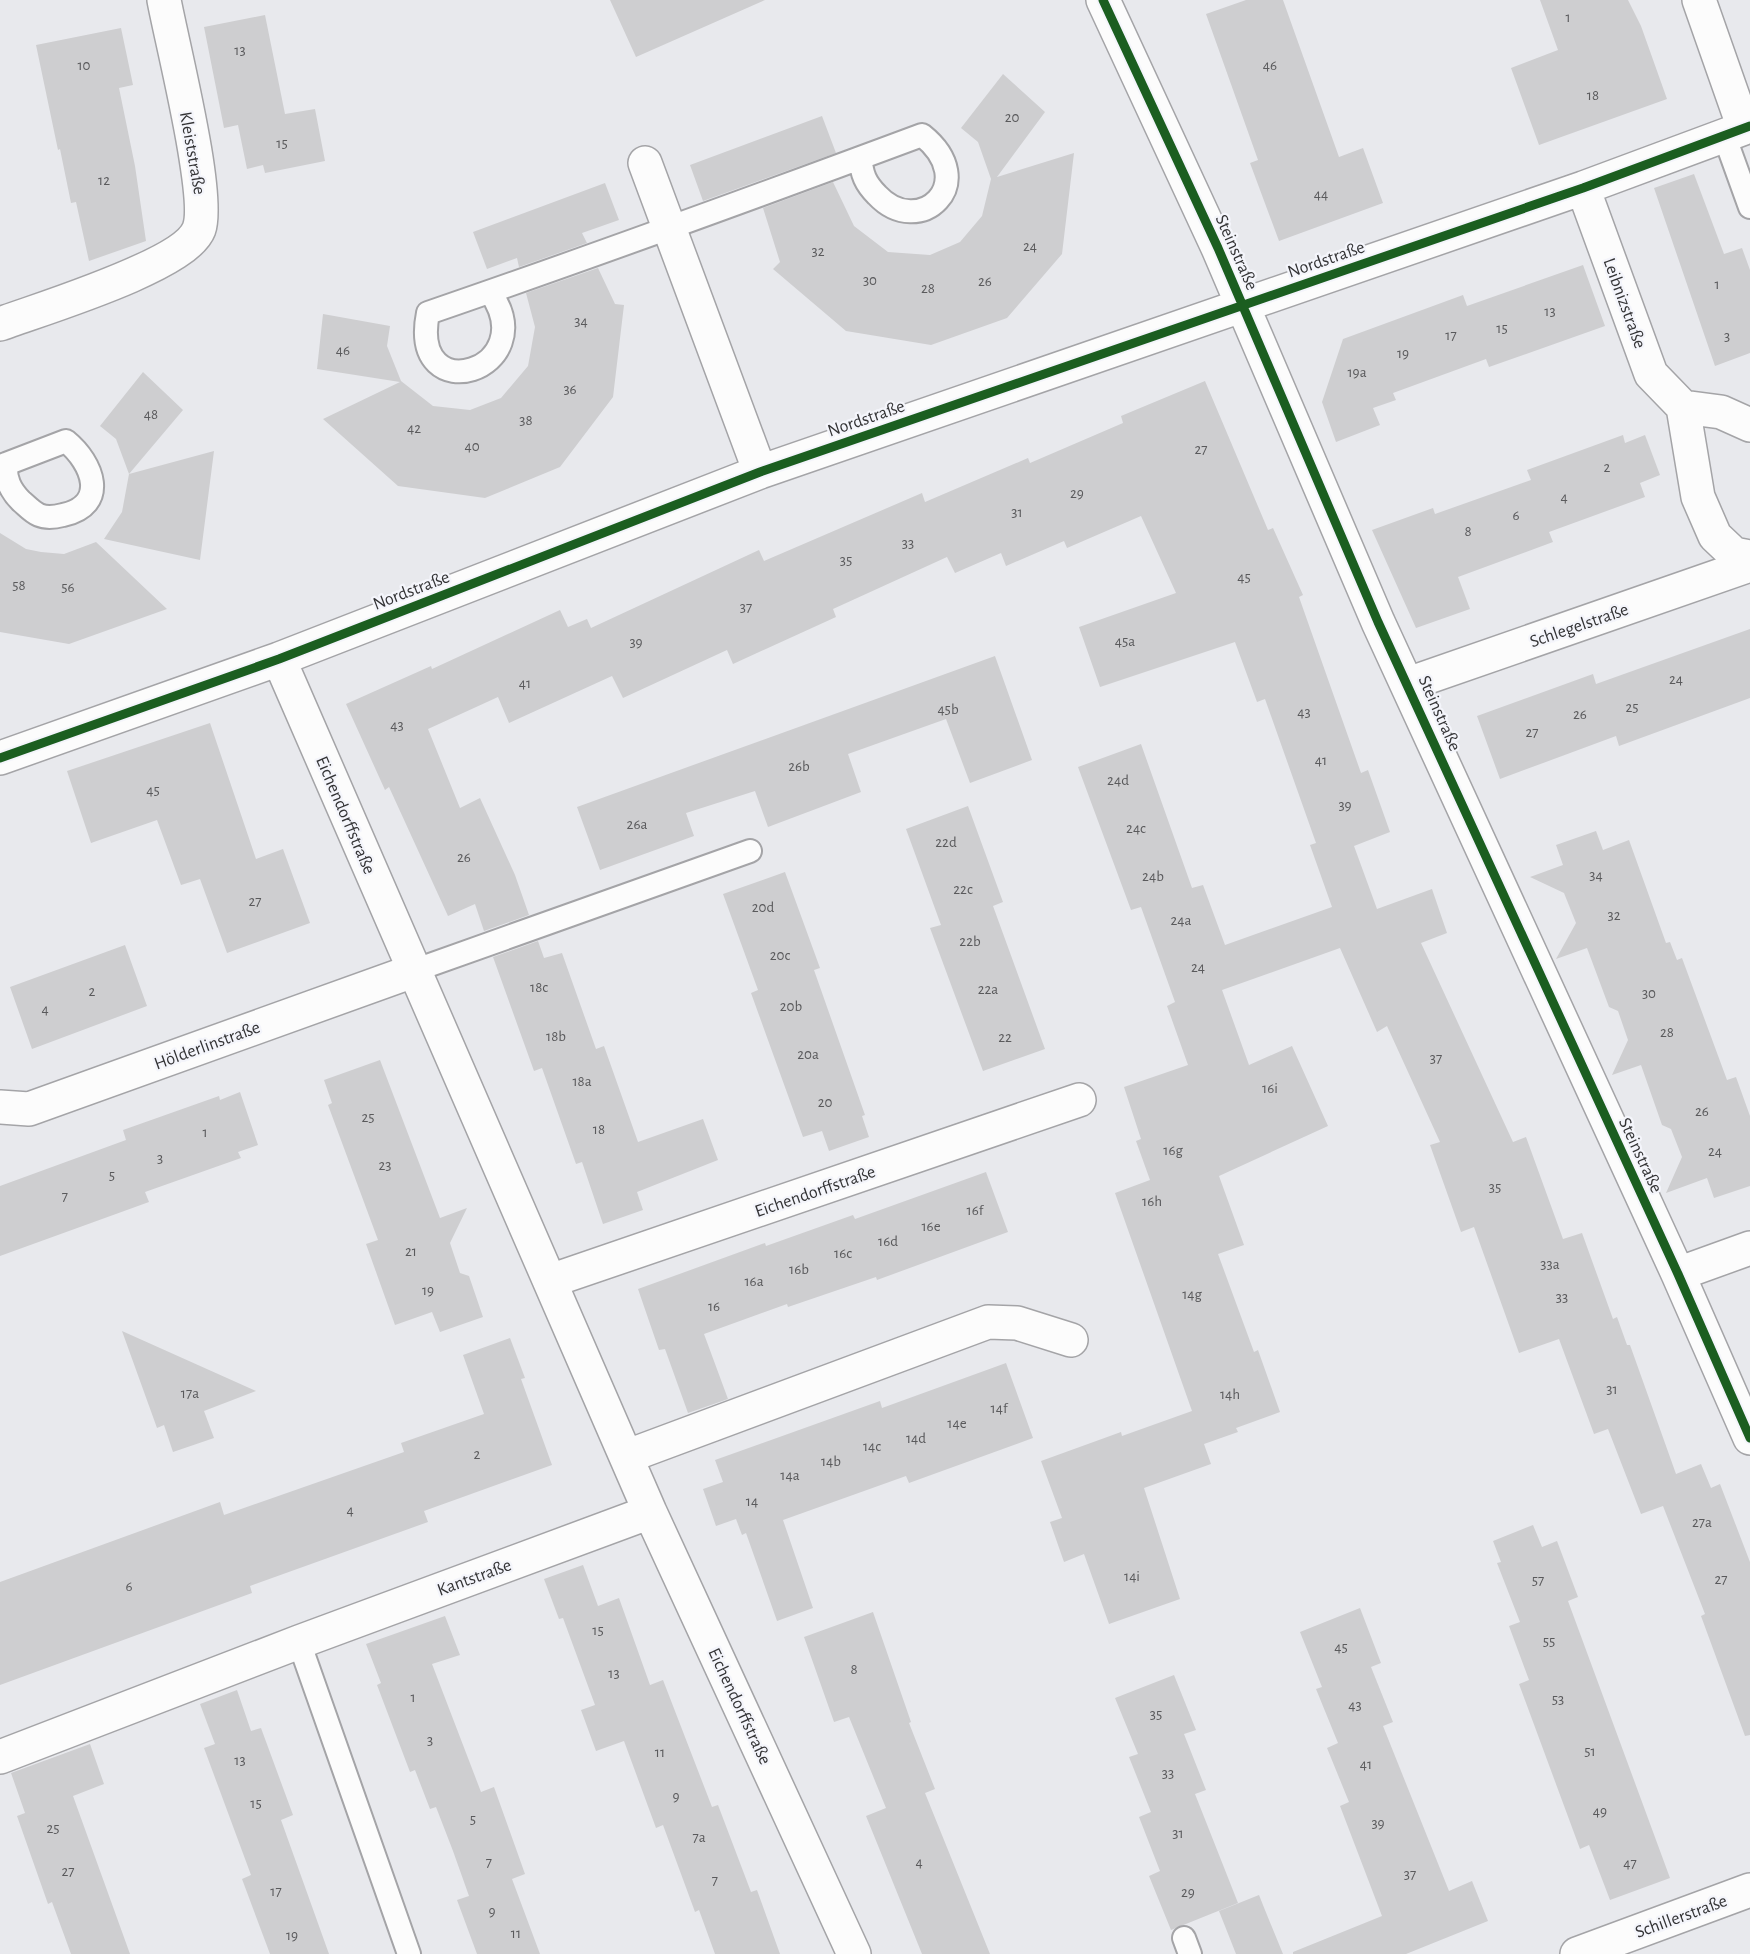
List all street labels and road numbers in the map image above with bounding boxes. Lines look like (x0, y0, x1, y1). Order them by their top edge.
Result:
street label: Kleiststraße (176, 110, 208, 196)
street label: Steinstraße (1211, 212, 1261, 293)
street label: Nordstraße (1285, 238, 1367, 282)
street label: Leibnizstraße (1599, 256, 1649, 351)
street label: Nordstraße (825, 397, 907, 441)
street label: Nordstraße (371, 568, 452, 614)
street label: Schlegelstraße (1528, 601, 1631, 651)
street label: Steinstraße (1414, 673, 1464, 754)
street label: Eichendorffstraße (312, 754, 378, 877)
street label: Hölderlinstraße (152, 1018, 263, 1073)
street label: Steinstraße (1615, 1115, 1665, 1196)
street label: Eichendorffstraße (753, 1163, 878, 1221)
street label: Kantstraße (435, 1556, 514, 1600)
street label: Eichendorffstraße (704, 1645, 774, 1767)
street label: Schillerstraße (1633, 1892, 1730, 1942)

